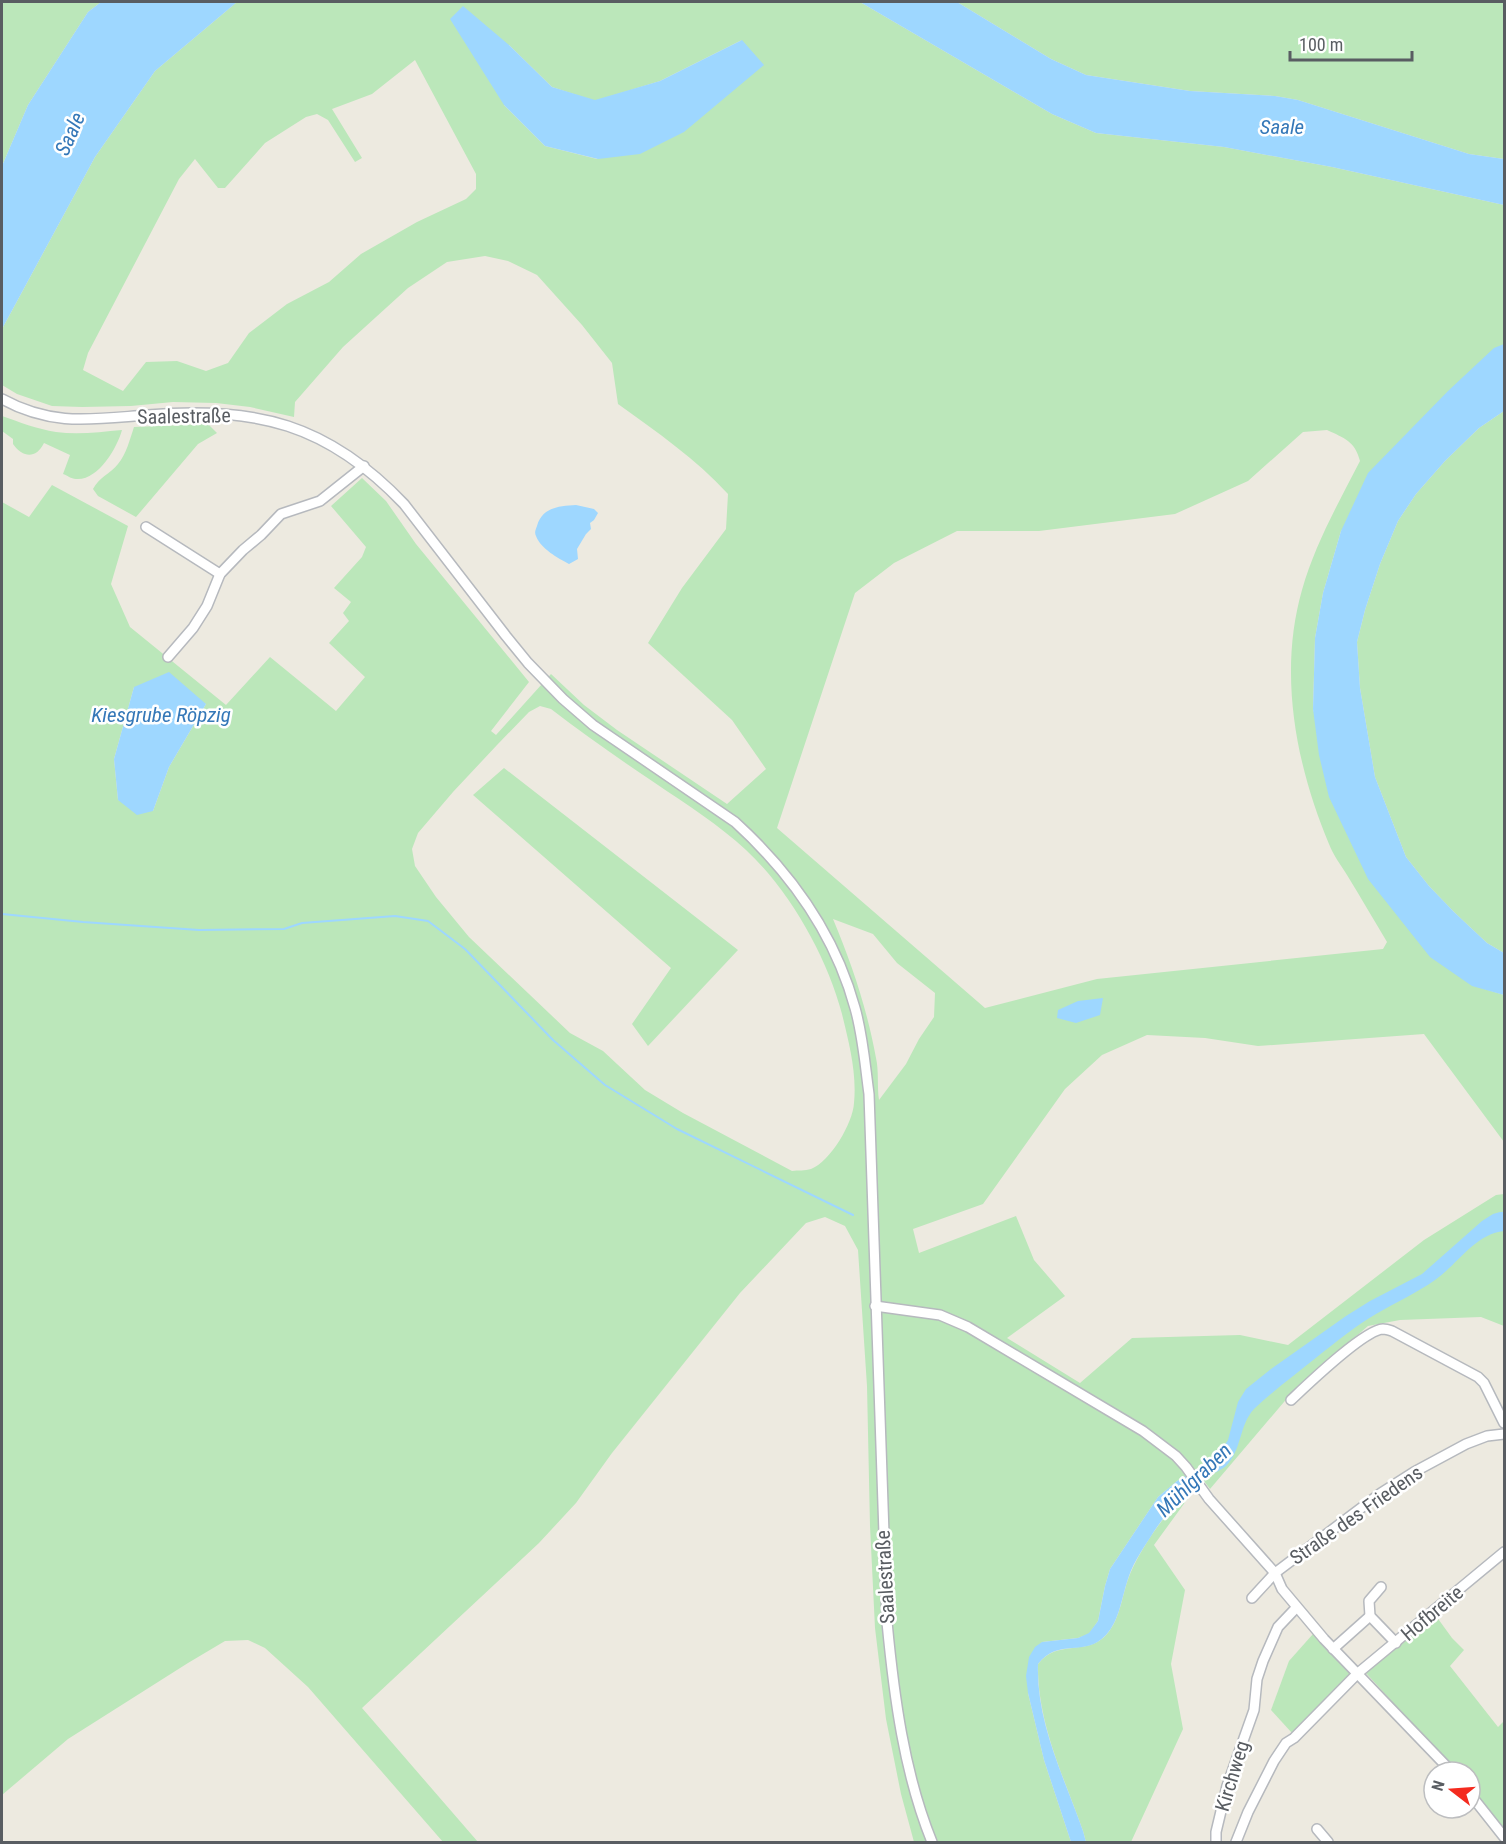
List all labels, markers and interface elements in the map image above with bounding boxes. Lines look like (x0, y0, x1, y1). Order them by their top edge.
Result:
scale bar (1290, 24, 1412, 62)
text: 100 m (1299, 34, 1343, 55)
water label: Saale (50, 109, 90, 159)
water label: Saale (1260, 115, 1304, 139)
street label: Saalestraße (137, 403, 231, 429)
water label: Kiesgrube Röpzig (91, 703, 231, 727)
water label: Mühlgraben (1152, 1438, 1236, 1522)
street label: Straße des Friedens (1285, 1460, 1427, 1570)
street label: Saalestraße (871, 1530, 899, 1624)
street label: Hofbreite (1396, 1580, 1468, 1646)
street label: Kirchweg (1210, 1738, 1254, 1814)
north arrow (1422, 1760, 1482, 1820)
text: N (1428, 1778, 1449, 1793)

